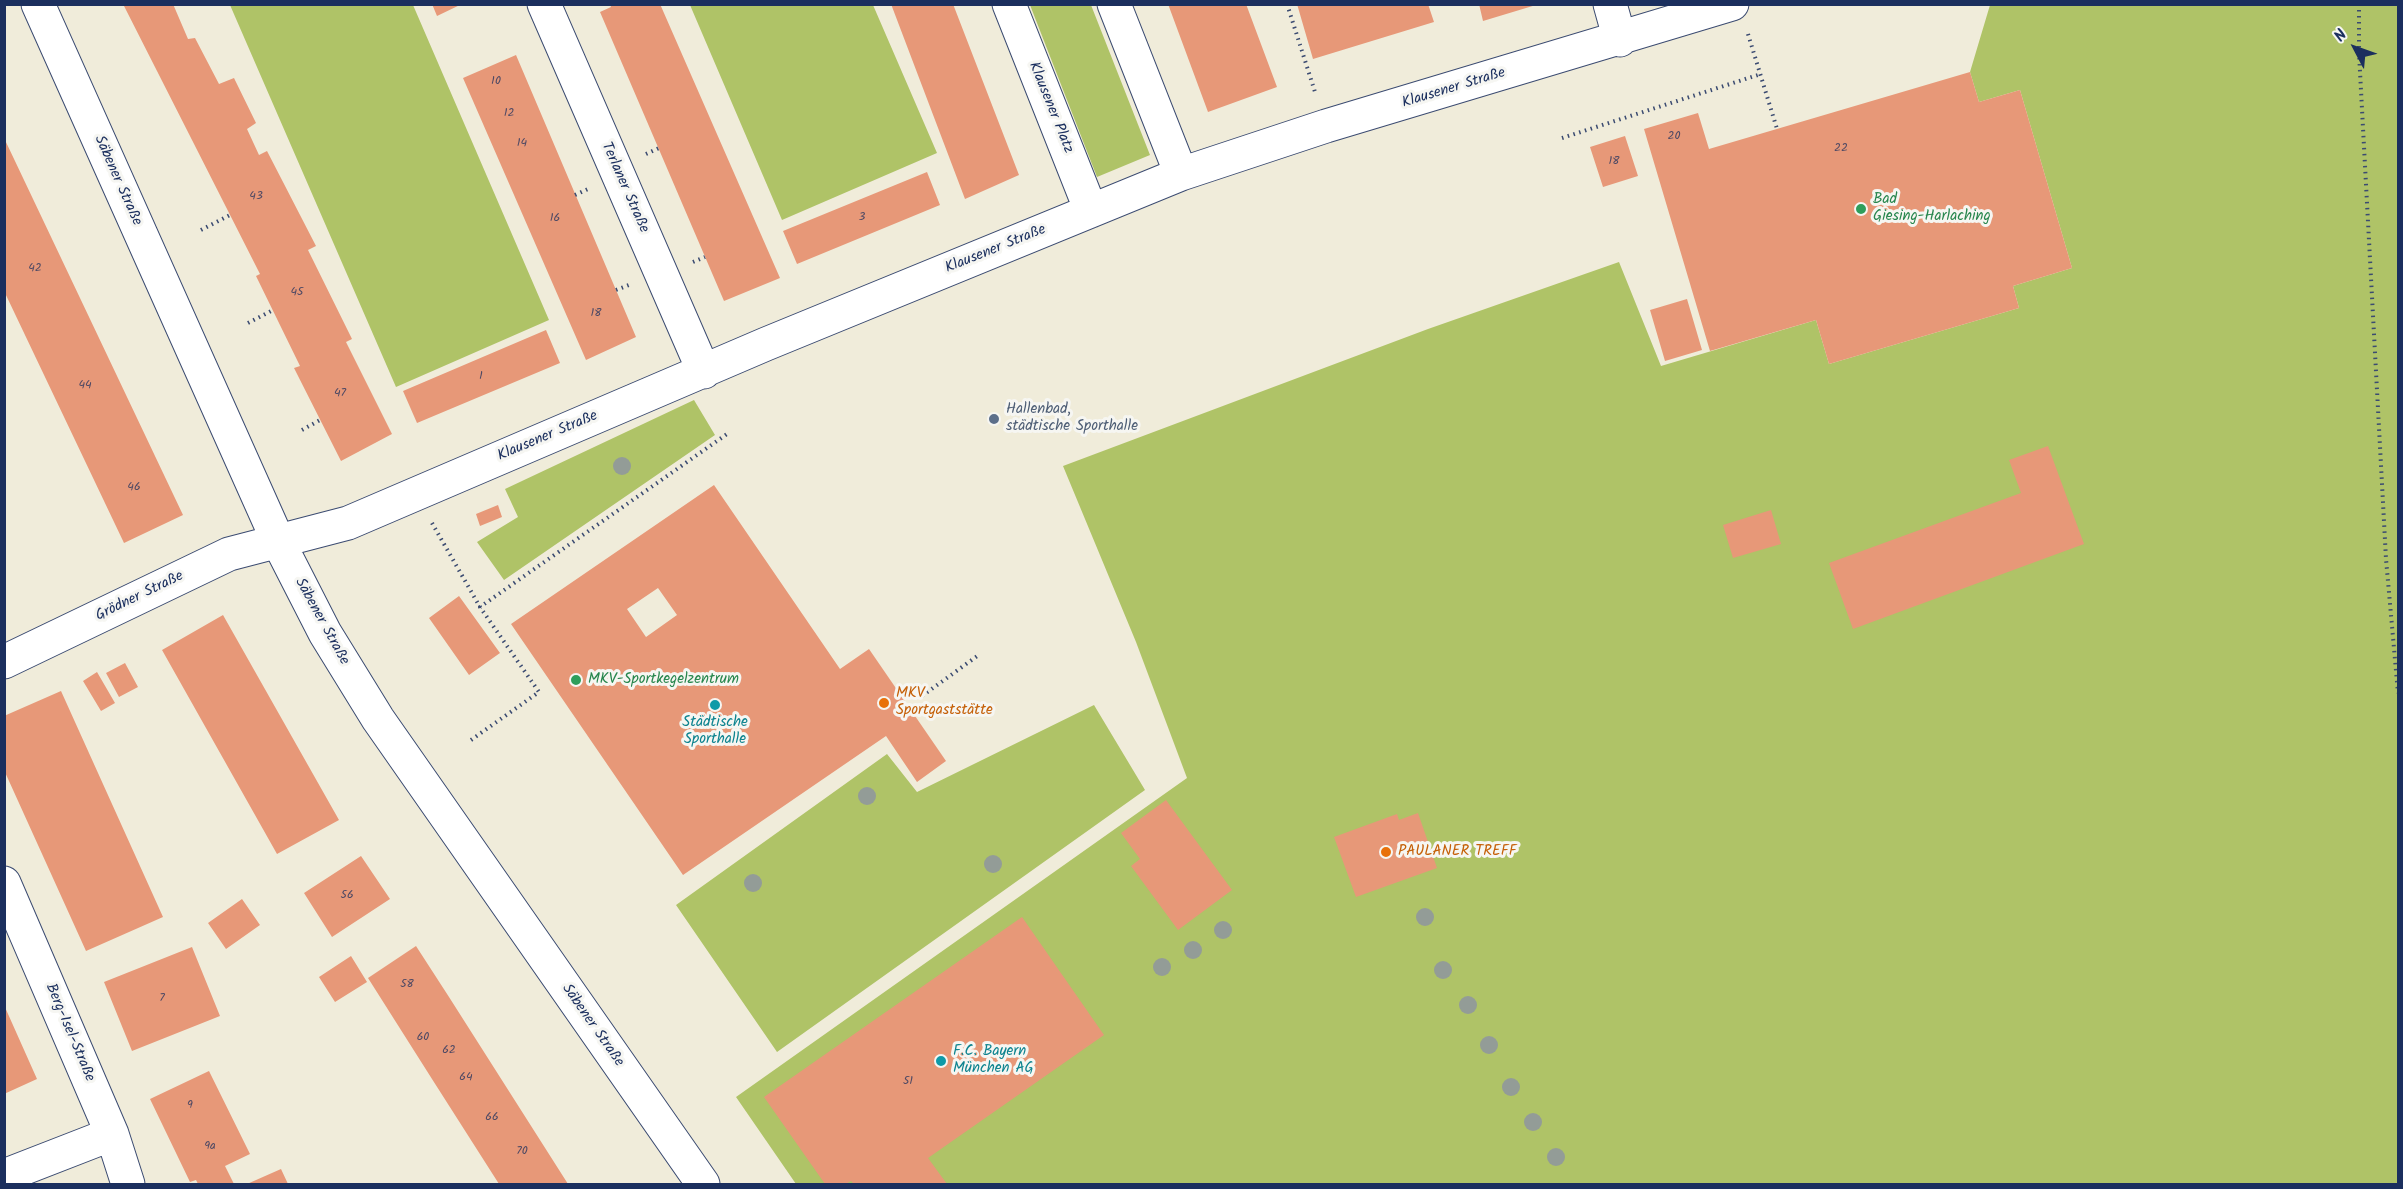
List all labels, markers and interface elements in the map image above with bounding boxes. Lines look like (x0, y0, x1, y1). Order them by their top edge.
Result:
north arrow (2325, 18, 2385, 78)
text: N (2328, 24, 2354, 48)
street label: Klausener Platz (1024, 60, 1076, 156)
street label: Klausener Straße (1400, 65, 1508, 113)
house number: 10 (491, 75, 501, 89)
house number: 12 (504, 107, 514, 121)
house number: 20 (1668, 130, 1680, 144)
street label: Säbener Straße (89, 133, 145, 229)
house number: 14 (517, 137, 527, 151)
street label: Terlaner Straße (596, 140, 652, 236)
house number: 22 (1834, 142, 1848, 156)
house number: 18 (1609, 155, 1619, 169)
house number: 43 (249, 190, 263, 204)
place label: Bad Giesing-Harlaching (1873, 191, 1991, 226)
marker: Bad Giesing-Harlaching (1854, 202, 1868, 216)
house number: 3 (859, 211, 865, 225)
house number: 16 (550, 212, 560, 226)
street label: Klausener Straße (943, 222, 1049, 278)
house number: 42 (28, 262, 42, 276)
house number: 45 (290, 286, 304, 300)
house number: 18 (591, 307, 601, 321)
house number: 1 (479, 370, 483, 384)
house number: 44 (78, 379, 92, 393)
house number: 47 (334, 387, 346, 401)
place label: Hallenbad, städtische Sporthalle (1006, 401, 1138, 436)
street label: Klausener Straße (495, 408, 601, 466)
marker: Hallenbad, städtische Sporthalle (987, 412, 1001, 426)
house number: 46 (127, 481, 141, 495)
street label: Grödner Straße (93, 568, 187, 626)
street label: Säbener Straße (290, 575, 352, 669)
place label: MKV-Sportkegelzentrum (588, 671, 739, 689)
marker: MKV-Sportkegelzentrum (569, 673, 583, 687)
place label: MKV Sportgaststätte (896, 685, 993, 720)
marker: MKV Sportgaststätte (877, 696, 891, 710)
marker: Städtische Sporthalle (708, 698, 722, 712)
place label: Städtische Sporthalle (682, 714, 748, 749)
place label: PAULANER TREFF (1398, 843, 1516, 861)
marker: PAULANER TREFF (1379, 845, 1393, 859)
house number: 56 (340, 889, 354, 903)
house number: 58 (400, 978, 414, 992)
street label: Berg-Isel-Straße (40, 981, 98, 1085)
street label: Säbener Straße (557, 981, 627, 1071)
house number: 7 (159, 992, 165, 1006)
house number: 60 (417, 1031, 429, 1045)
place label: F.C. Bayern München AG (953, 1043, 1034, 1078)
house number: 62 (442, 1044, 456, 1058)
marker: F.C. Bayern München AG (934, 1054, 948, 1068)
house number: 64 (459, 1071, 473, 1085)
house number: 51 (903, 1075, 913, 1089)
house number: 9 (187, 1099, 193, 1113)
house number: 66 (485, 1111, 499, 1125)
house number: 9a (204, 1140, 216, 1154)
house number: 70 (516, 1145, 528, 1159)

